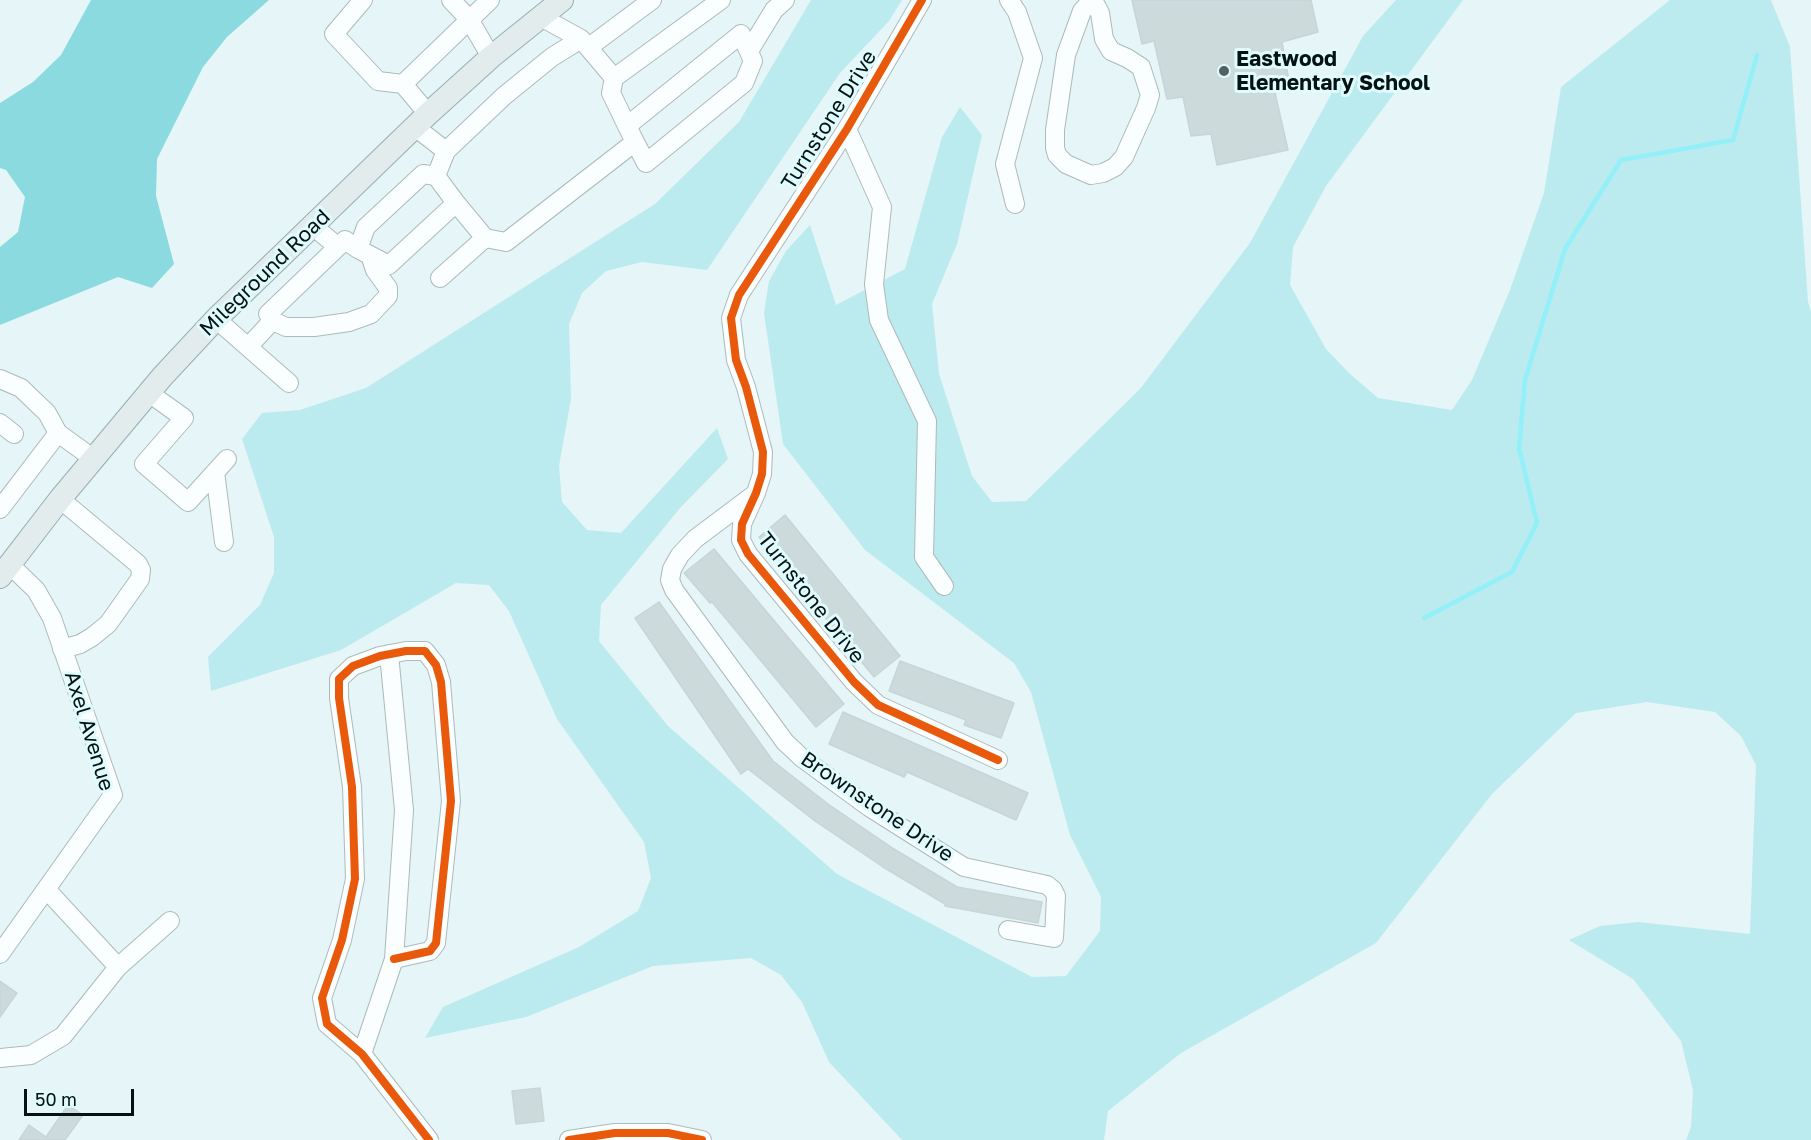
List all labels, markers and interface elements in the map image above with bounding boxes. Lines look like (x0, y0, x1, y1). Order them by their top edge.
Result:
street label: Turnstone Drive (776, 46, 882, 194)
place label: Eastwood Elementary School (1236, 46, 1430, 96)
marker: Eastwood Elementary School (1217, 64, 1231, 78)
street label: Mileground Road (195, 205, 335, 341)
street label: Turnstone Drive (752, 527, 870, 669)
street label: Axel Avenue (59, 668, 119, 794)
street label: Brownstone Drive (796, 747, 958, 867)
scale bar (27, 1077, 136, 1115)
text: 50 m (35, 1088, 77, 1110)

